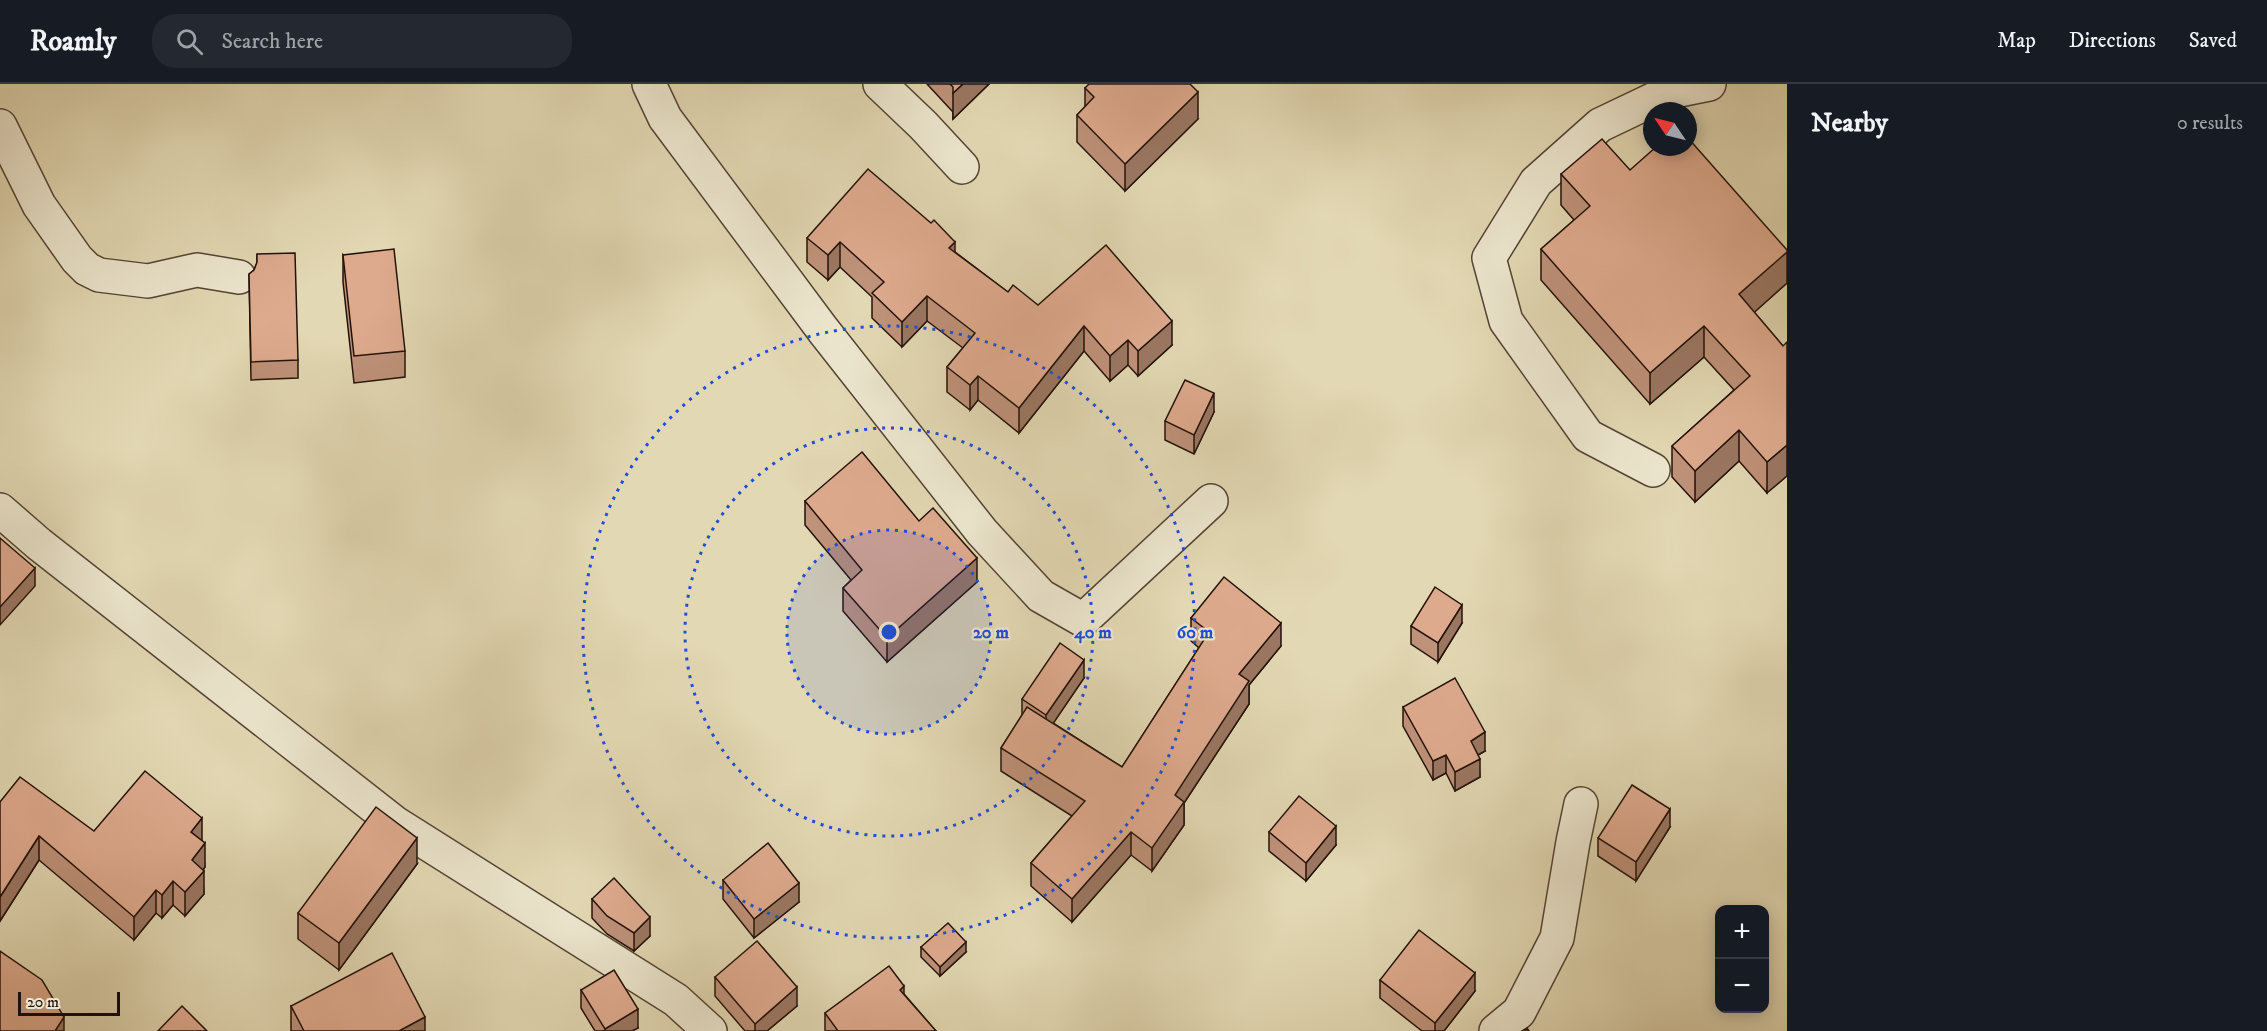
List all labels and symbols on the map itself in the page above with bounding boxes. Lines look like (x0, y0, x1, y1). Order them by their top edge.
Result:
north arrow (1643, 102, 1697, 156)
centre of rings (879, 622, 899, 642)
text: 20 m (973, 622, 1009, 644)
text: 40 m (1073, 622, 1112, 644)
text: 60 m (1177, 622, 1214, 644)
scale bar (18, 989, 120, 1016)

